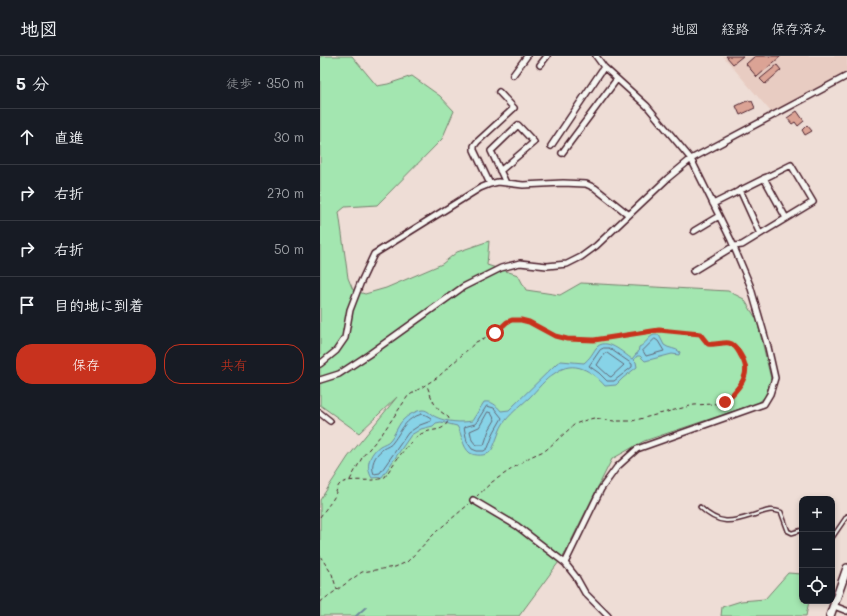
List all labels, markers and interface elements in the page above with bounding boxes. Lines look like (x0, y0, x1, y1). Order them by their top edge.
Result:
text: 地図 (20, 16, 58, 41)
text: 地図 (671, 19, 699, 38)
text: 経路 (721, 19, 749, 38)
text: 保存済み (771, 19, 827, 38)
text: 5 分 (16, 72, 49, 94)
text: 徒歩 · 350 m (226, 74, 304, 91)
icon: ahead (16, 126, 38, 148)
text: 直進 (54, 127, 84, 147)
text: 30 m (274, 128, 304, 145)
icon: right (16, 182, 38, 204)
text: 右折 (54, 183, 84, 203)
text: 270 m (267, 184, 304, 201)
icon: right (16, 238, 38, 260)
text: 右折 (54, 239, 84, 259)
text: 50 m (274, 240, 304, 257)
icon: arrive (16, 294, 38, 316)
text: 目的地に到着 (54, 295, 144, 315)
route start (486, 324, 504, 342)
button: 保存 (16, 344, 156, 384)
button: 共有 (164, 344, 304, 384)
route end (716, 393, 734, 411)
map controls (799, 496, 835, 604)
button: + (799, 496, 835, 532)
button: − (799, 532, 835, 568)
button: locate (799, 568, 835, 604)

